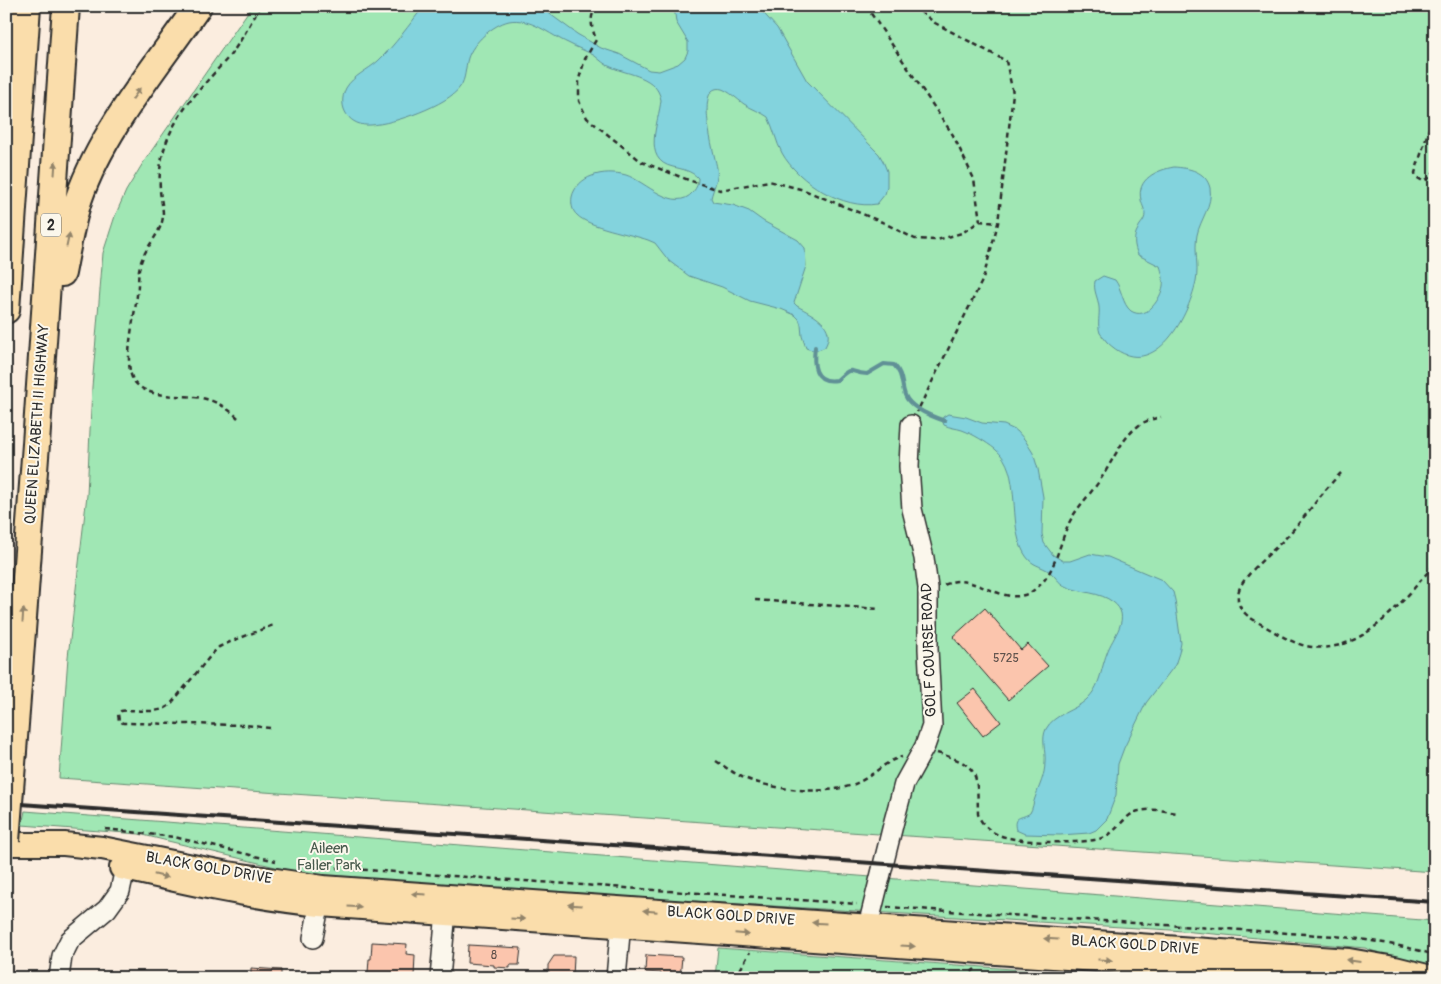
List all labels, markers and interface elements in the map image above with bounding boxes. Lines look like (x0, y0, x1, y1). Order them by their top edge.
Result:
one-way arrow (131, 88, 141, 101)
one-way arrow (51, 160, 59, 176)
road number: 2 (41, 214, 61, 236)
one-way arrow (65, 232, 73, 248)
street label: QUEEN ELIZABETH II HIGHWAY (21, 323, 53, 525)
street label: GOLF COURSE ROAD (917, 583, 941, 717)
one-way arrow (19, 607, 27, 623)
house number: 5725 (993, 651, 1019, 666)
park label: Aileen Faller Park (297, 839, 362, 875)
street label: BLACK GOLD DRIVE (144, 848, 274, 888)
one-way arrow (153, 872, 168, 880)
one-way arrow (411, 890, 427, 898)
one-way arrow (567, 900, 583, 908)
street label: BLACK GOLD DRIVE (667, 902, 796, 930)
one-way arrow (348, 904, 364, 912)
one-way arrow (642, 906, 658, 914)
one-way arrow (510, 915, 526, 923)
one-way arrow (811, 918, 827, 926)
one-way arrow (734, 930, 750, 938)
street label: BLACK GOLD DRIVE (1071, 931, 1200, 959)
one-way arrow (1043, 935, 1059, 943)
one-way arrow (900, 942, 916, 950)
house number: 8 (491, 948, 497, 963)
one-way arrow (1344, 956, 1360, 964)
one-way arrow (1097, 957, 1113, 965)

